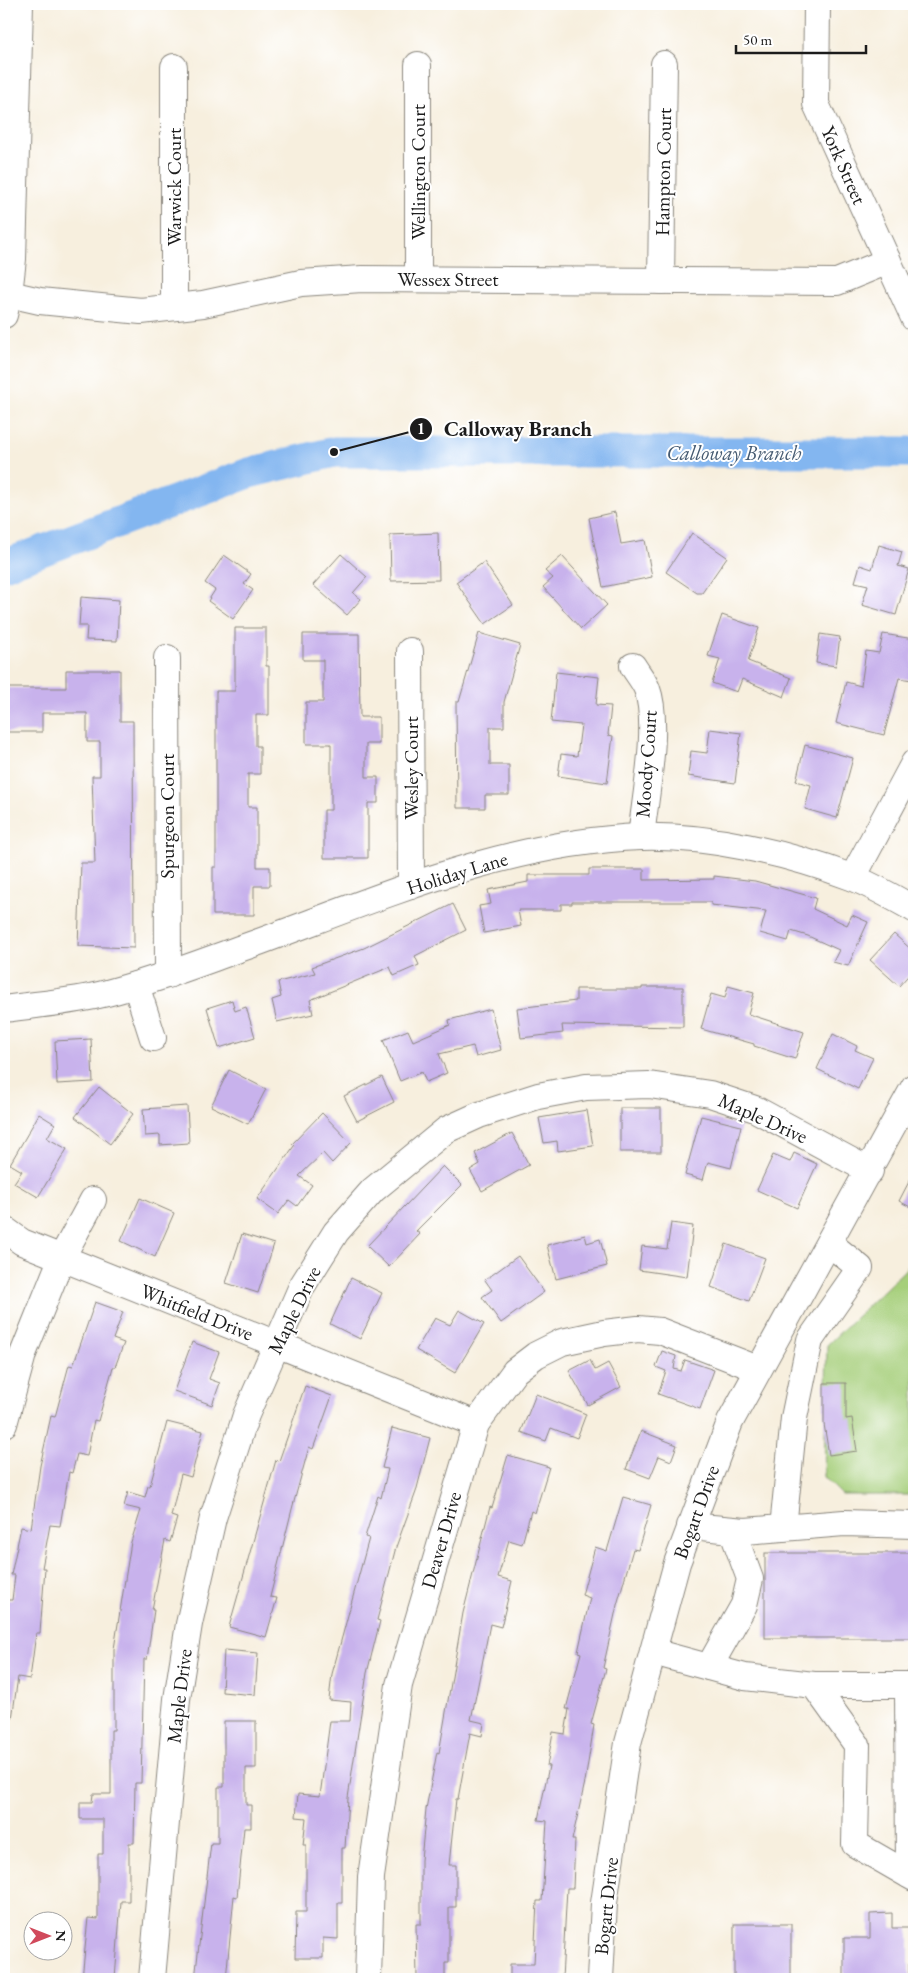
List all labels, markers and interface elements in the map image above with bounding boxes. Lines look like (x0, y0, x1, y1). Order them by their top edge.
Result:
scale bar (736, 22, 866, 54)
text: 50 m (743, 30, 772, 49)
street label: Wellington Court (405, 103, 431, 240)
street label: Hampton Court (649, 107, 677, 236)
street label: York Street (815, 122, 873, 209)
street label: Warwick Court (161, 127, 187, 246)
street label: Wessex Street (397, 266, 499, 292)
callout: Calloway Branch (409, 411, 602, 447)
text: Calloway Branch (444, 415, 592, 442)
text: 1 (417, 419, 425, 438)
water label: Calloway Branch (667, 439, 802, 466)
street label: Moody Court (629, 709, 663, 819)
street label: Wesley Court (398, 716, 424, 820)
street label: Spurgeon Court (154, 753, 180, 879)
street label: Holiday Lane (403, 845, 511, 901)
street label: Maple Drive (714, 1087, 812, 1149)
street label: Maple Drive (261, 1261, 327, 1358)
street label: Whitfield Drive (137, 1278, 257, 1347)
street label: Bogart Drive (667, 1461, 725, 1562)
street label: Deaver Drive (415, 1488, 467, 1592)
street label: Maple Drive (160, 1647, 198, 1745)
street label: Bogart Drive (588, 1856, 624, 1956)
north arrow (22, 1910, 72, 1960)
text: N (52, 1930, 70, 1942)

